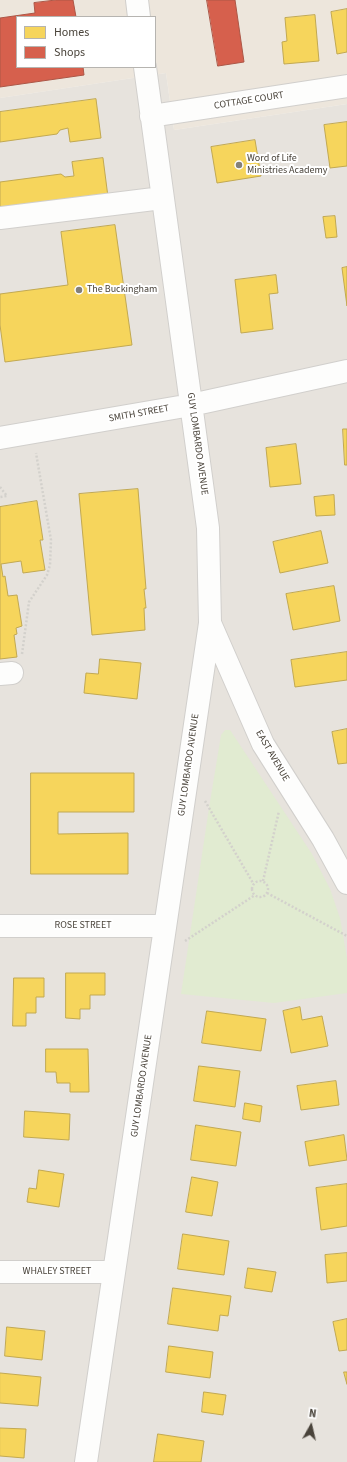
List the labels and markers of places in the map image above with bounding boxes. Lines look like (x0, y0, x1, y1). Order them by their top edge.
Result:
place label: Word of Life Ministries Academy (247, 153, 328, 176)
marker: Word of Life Ministries Academy (234, 160, 244, 170)
place label: The Buckingham (87, 284, 157, 296)
marker: The Buckingham (74, 285, 84, 295)

